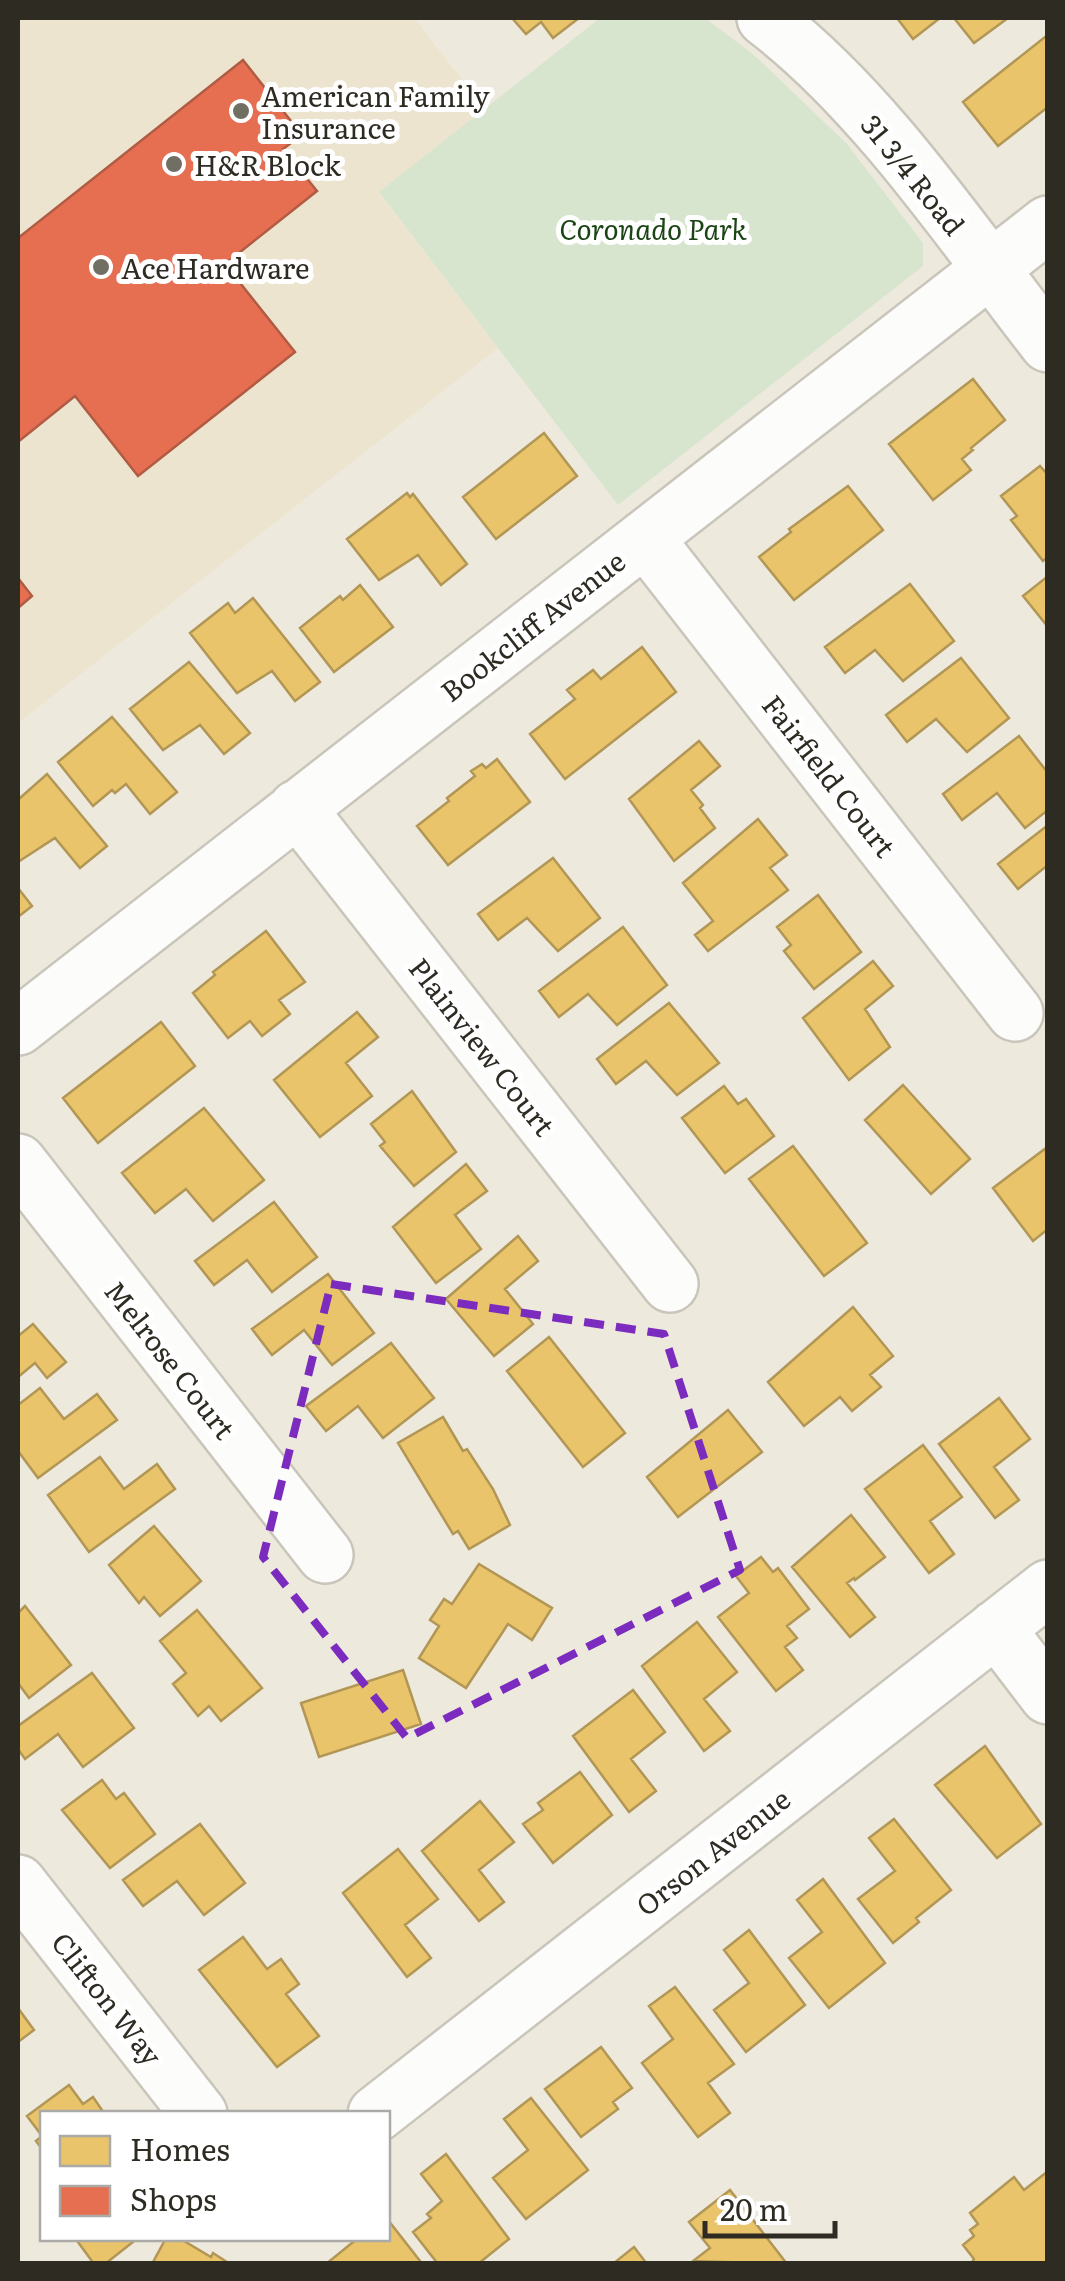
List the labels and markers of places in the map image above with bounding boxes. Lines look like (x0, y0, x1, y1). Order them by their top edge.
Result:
place label: American Family Insurance (261, 74, 491, 148)
marker: American Family Insurance (230, 100, 252, 122)
place label: H&R Block (194, 143, 342, 185)
marker: H&R Block (163, 153, 185, 175)
place label: Ace Hardware (121, 246, 310, 288)
marker: Ace Hardware (90, 256, 112, 278)

